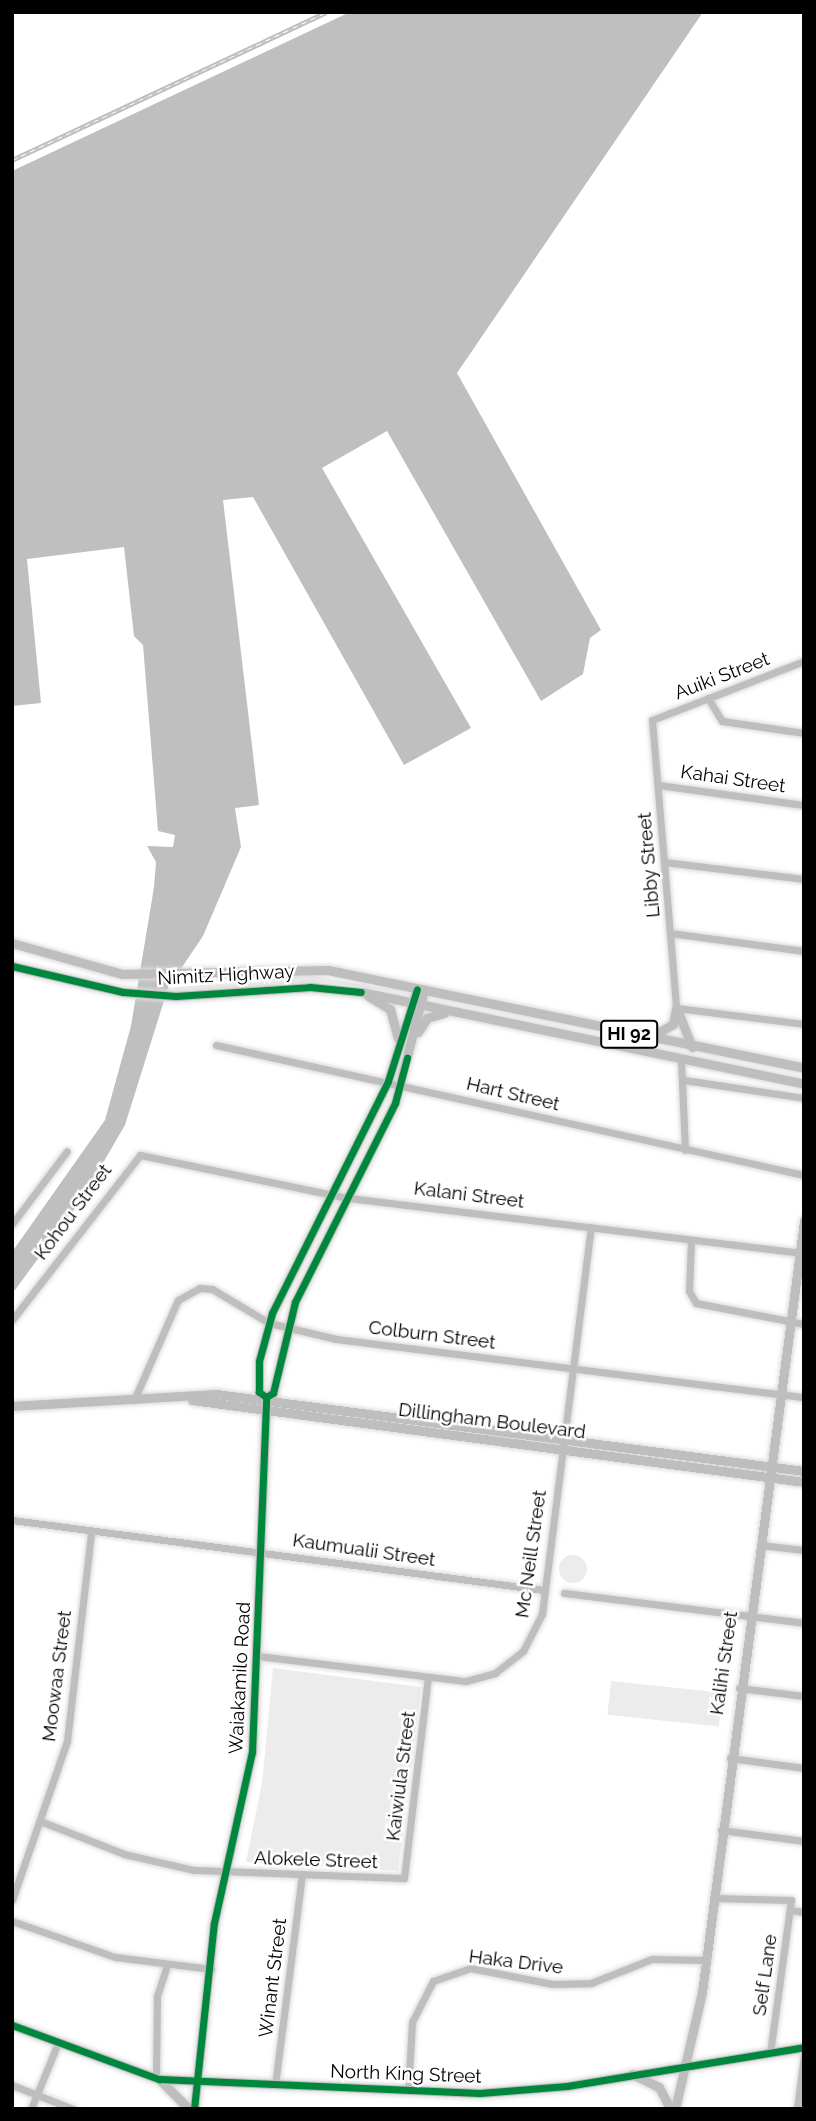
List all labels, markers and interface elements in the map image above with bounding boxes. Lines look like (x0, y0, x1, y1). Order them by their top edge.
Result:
street label: Auiki Street (671, 647, 773, 705)
street label: Kahai Street (679, 760, 787, 798)
street label: Libby Street (633, 811, 665, 919)
street label: Nimitz Highway (157, 960, 295, 990)
road number: HI 92 (599, 1020, 659, 1049)
street label: Hart Street (464, 1072, 562, 1116)
street label: Kohou Street (30, 1160, 116, 1264)
street label: Kalani Street (413, 1177, 525, 1213)
street label: Colburn Street (367, 1316, 497, 1354)
street label: Dillingham Boulevard (397, 1398, 587, 1444)
street label: Mc Neill Street (511, 1488, 551, 1620)
street label: Kaumualii Street (291, 1529, 437, 1571)
street label: Waiakamilo Road (225, 1601, 255, 1755)
street label: Moowaa Street (38, 1609, 76, 1743)
street label: Kalihi Street (705, 1610, 743, 1716)
street label: Kaiwiula Street (382, 1710, 420, 1842)
street label: Alokele Street (254, 1846, 378, 1874)
street label: Winant Street (254, 1917, 292, 2039)
street label: Self Lane (748, 1933, 782, 2017)
street label: Haka Drive (468, 1945, 564, 1979)
street label: North King Street (330, 2060, 482, 2088)

